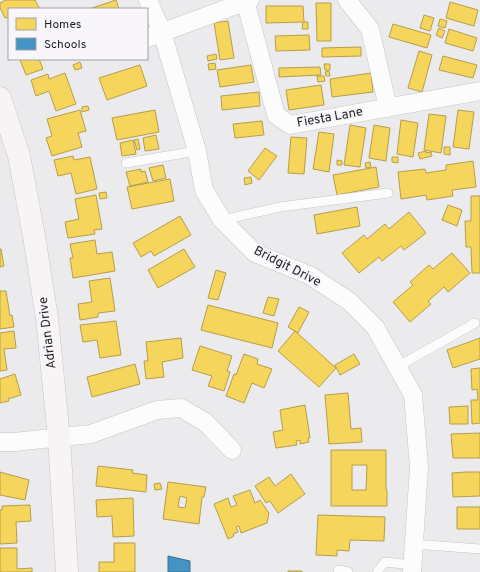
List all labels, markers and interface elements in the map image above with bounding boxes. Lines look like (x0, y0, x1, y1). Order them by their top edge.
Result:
legend (8, 8, 148, 60)
text: Homes (44, 17, 81, 33)
text: Schools (44, 37, 86, 53)
street label: Fiesta Lane (296, 104, 364, 132)
street label: Bridgit Drive (251, 243, 323, 291)
street label: Adrian Drive (36, 296, 60, 370)

